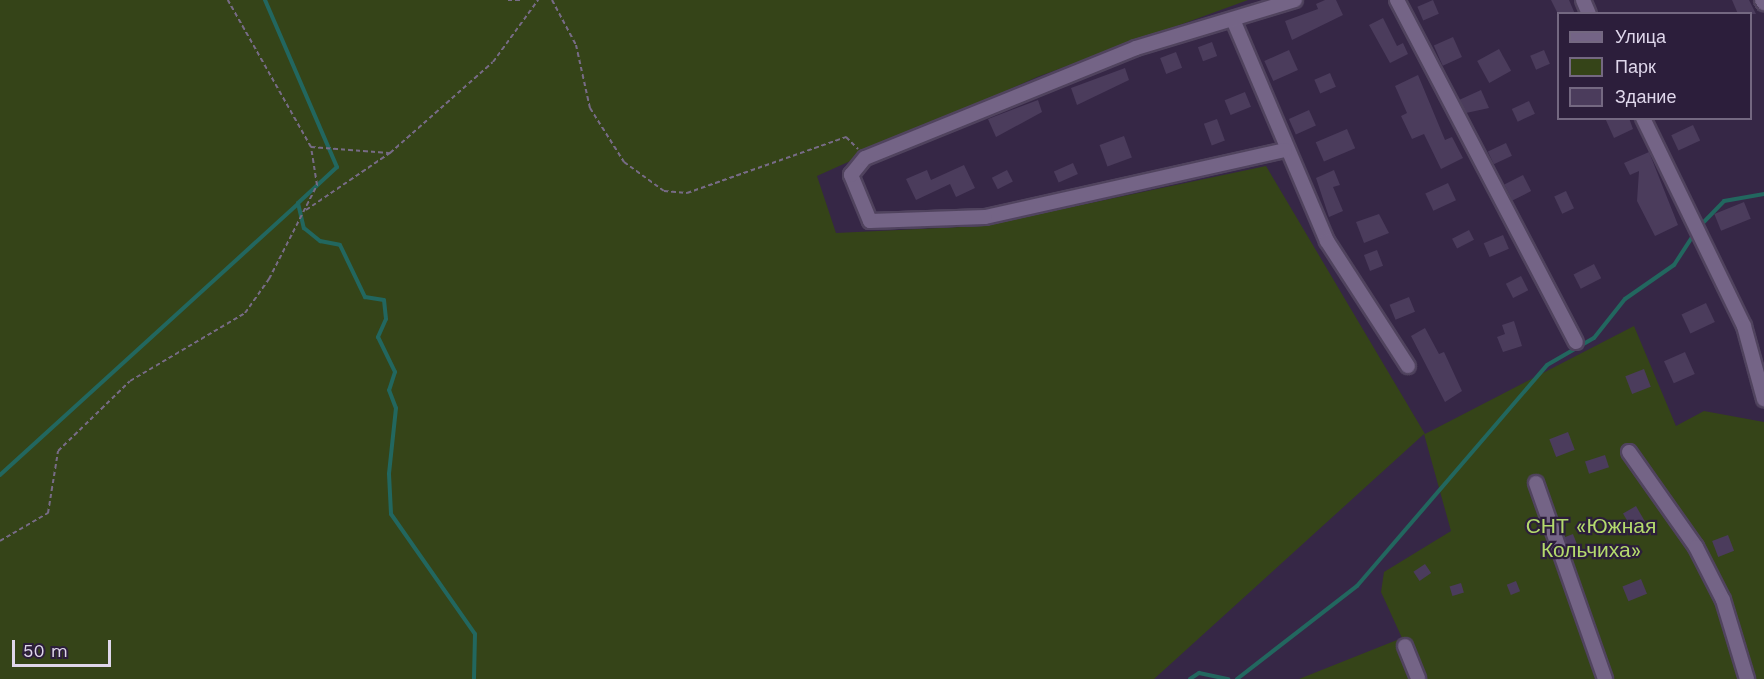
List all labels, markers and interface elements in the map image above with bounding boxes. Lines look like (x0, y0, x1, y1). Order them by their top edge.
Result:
legend (1557, 12, 1752, 120)
text: Улица (1615, 26, 1666, 47)
text: Парк (1615, 56, 1656, 77)
text: Здание (1615, 86, 1676, 107)
park label: СНТ «Южная Кольчиха» (1526, 513, 1656, 563)
scale bar (15, 628, 114, 666)
text: 50 m (23, 640, 68, 661)

